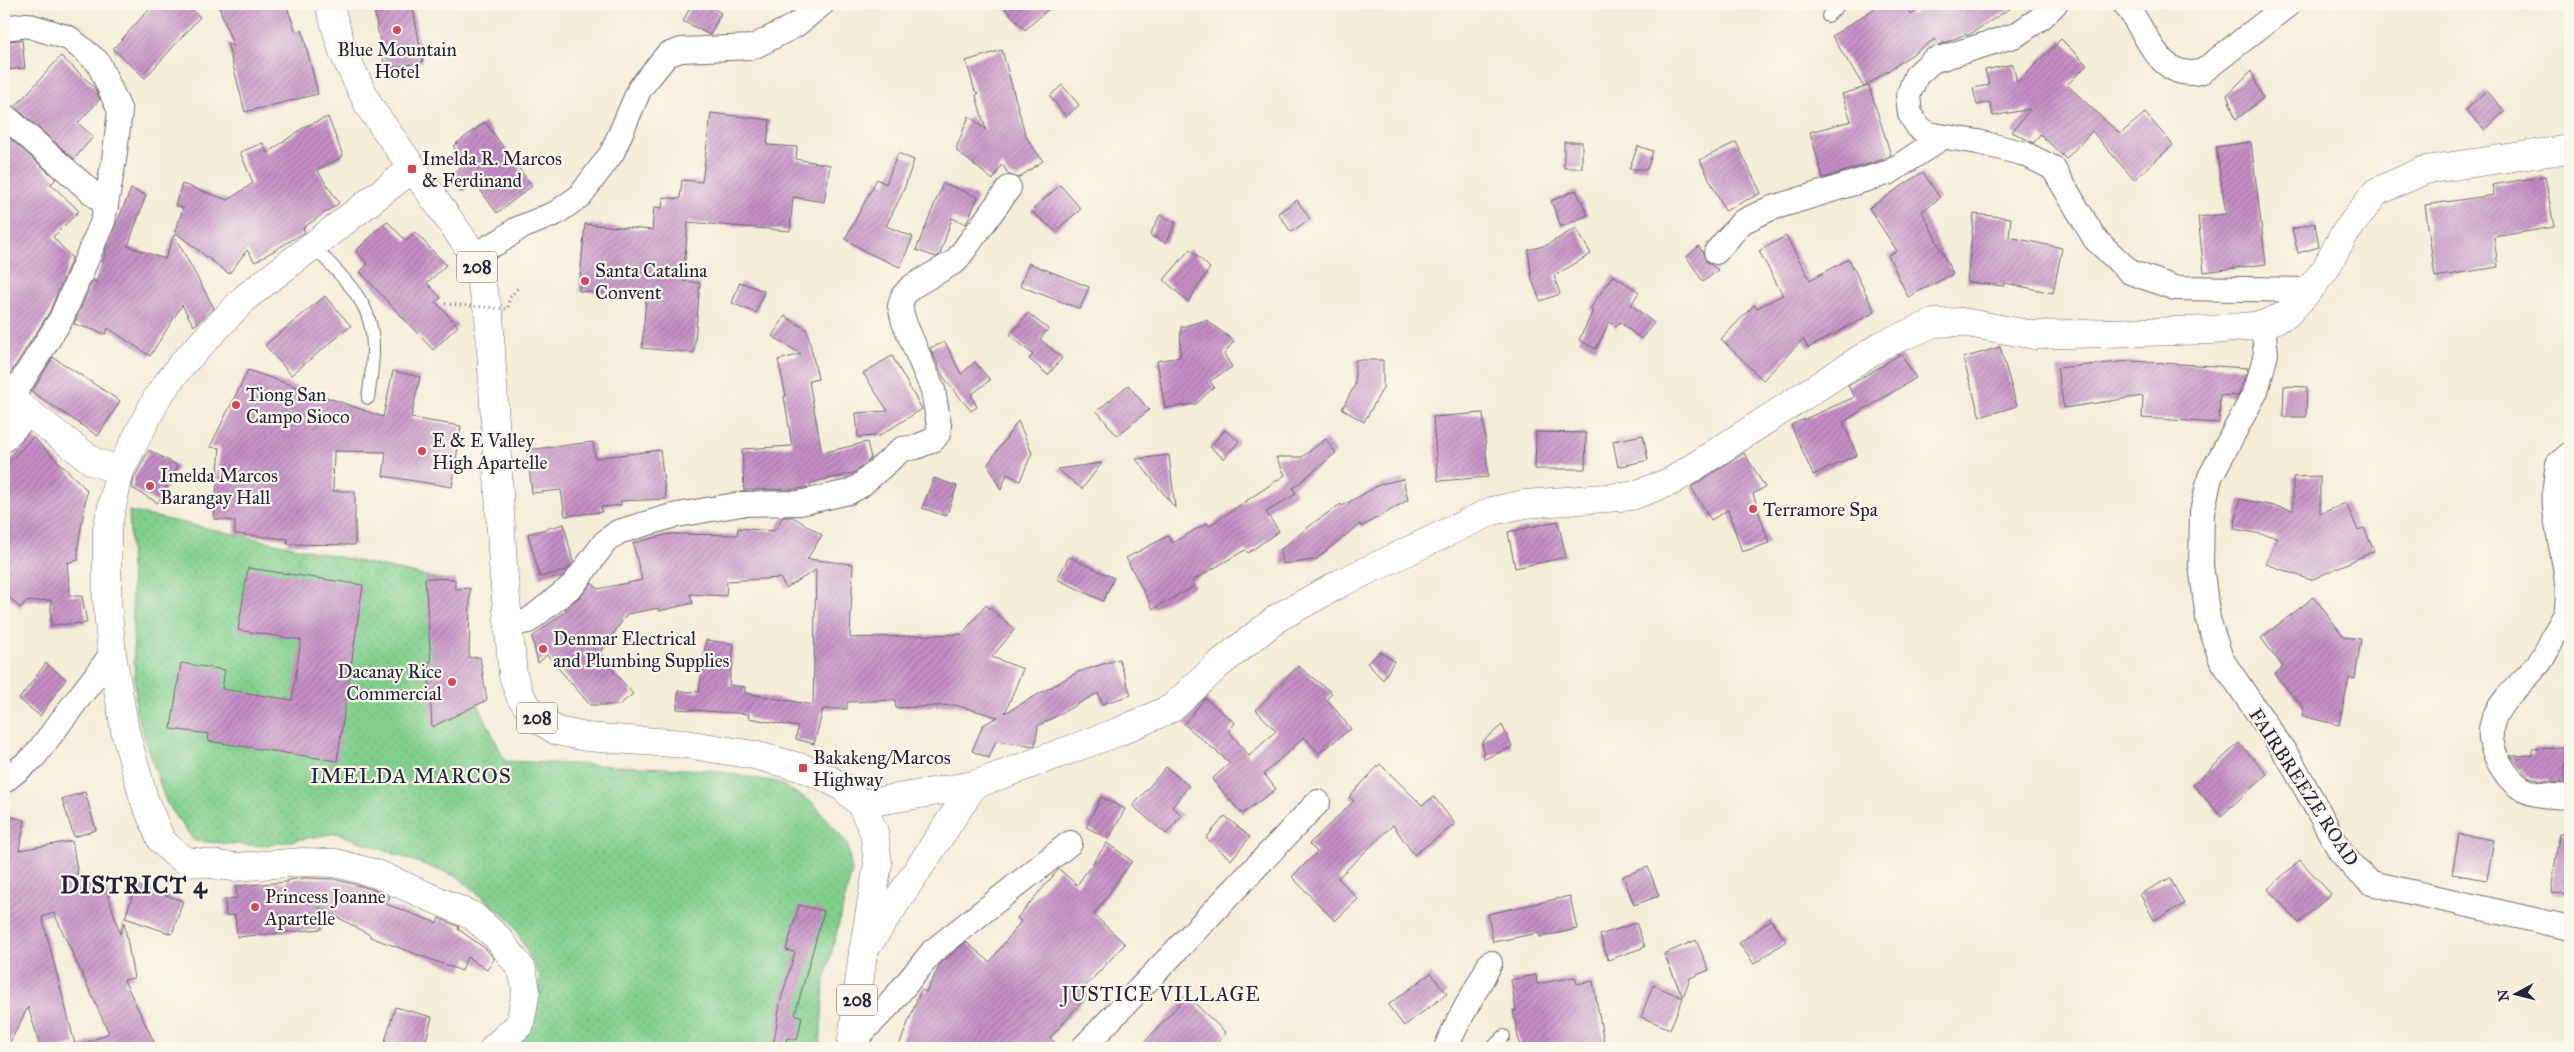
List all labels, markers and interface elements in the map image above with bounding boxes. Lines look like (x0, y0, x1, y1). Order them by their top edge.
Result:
marker: Blue Mountain Hotel (391, 24, 403, 36)
place label: Blue Mountain Hotel (337, 38, 457, 83)
place label: Imelda R. Marcos & Ferdinand (422, 147, 562, 192)
marker: Imelda R. Marcos & Ferdinand (406, 163, 418, 175)
road number: 208 (457, 252, 497, 282)
place label: Santa Catalina Convent (595, 259, 708, 304)
marker: Santa Catalina Convent (579, 275, 591, 287)
place label: Tiong San Campo Sioco (246, 383, 350, 428)
marker: Tiong San Campo Sioco (230, 399, 242, 411)
place label: E & E Valley High Apartelle (432, 429, 547, 475)
marker: E & E Valley High Apartelle (416, 445, 428, 457)
place label: Imelda Marcos Barangay Hall (160, 464, 278, 510)
marker: Imelda Marcos Barangay Hall (144, 480, 156, 492)
place label: Terramore Spa (1763, 498, 1879, 521)
marker: Terramore Spa (1747, 503, 1759, 515)
place label: Denmar Electrical and Plumbing Supplies (553, 627, 730, 673)
marker: Denmar Electrical and Plumbing Supplies (537, 643, 549, 655)
place label: Dacanay Rice Commercial (337, 660, 443, 705)
marker: Dacanay Rice Commercial (446, 676, 458, 688)
road number: 208 (517, 702, 557, 734)
street label: FAIRBREEZE ROAD (2244, 704, 2364, 870)
place label: Bakakeng/Marcos Highway (813, 746, 951, 792)
marker: Bakakeng/Marcos Highway (797, 762, 809, 774)
district label: IMELDA MARCOS (310, 763, 512, 789)
district label: DISTRICT 4 (60, 870, 208, 900)
place label: Princess Joanne Apartelle (264, 885, 386, 930)
marker: Princess Joanne Apartelle (249, 901, 261, 913)
north arrow (2492, 970, 2542, 1020)
district label: JUSTICE VILLAGE (1059, 982, 1261, 1007)
road number: 208 (837, 984, 877, 1016)
text: N (2494, 988, 2513, 1002)

